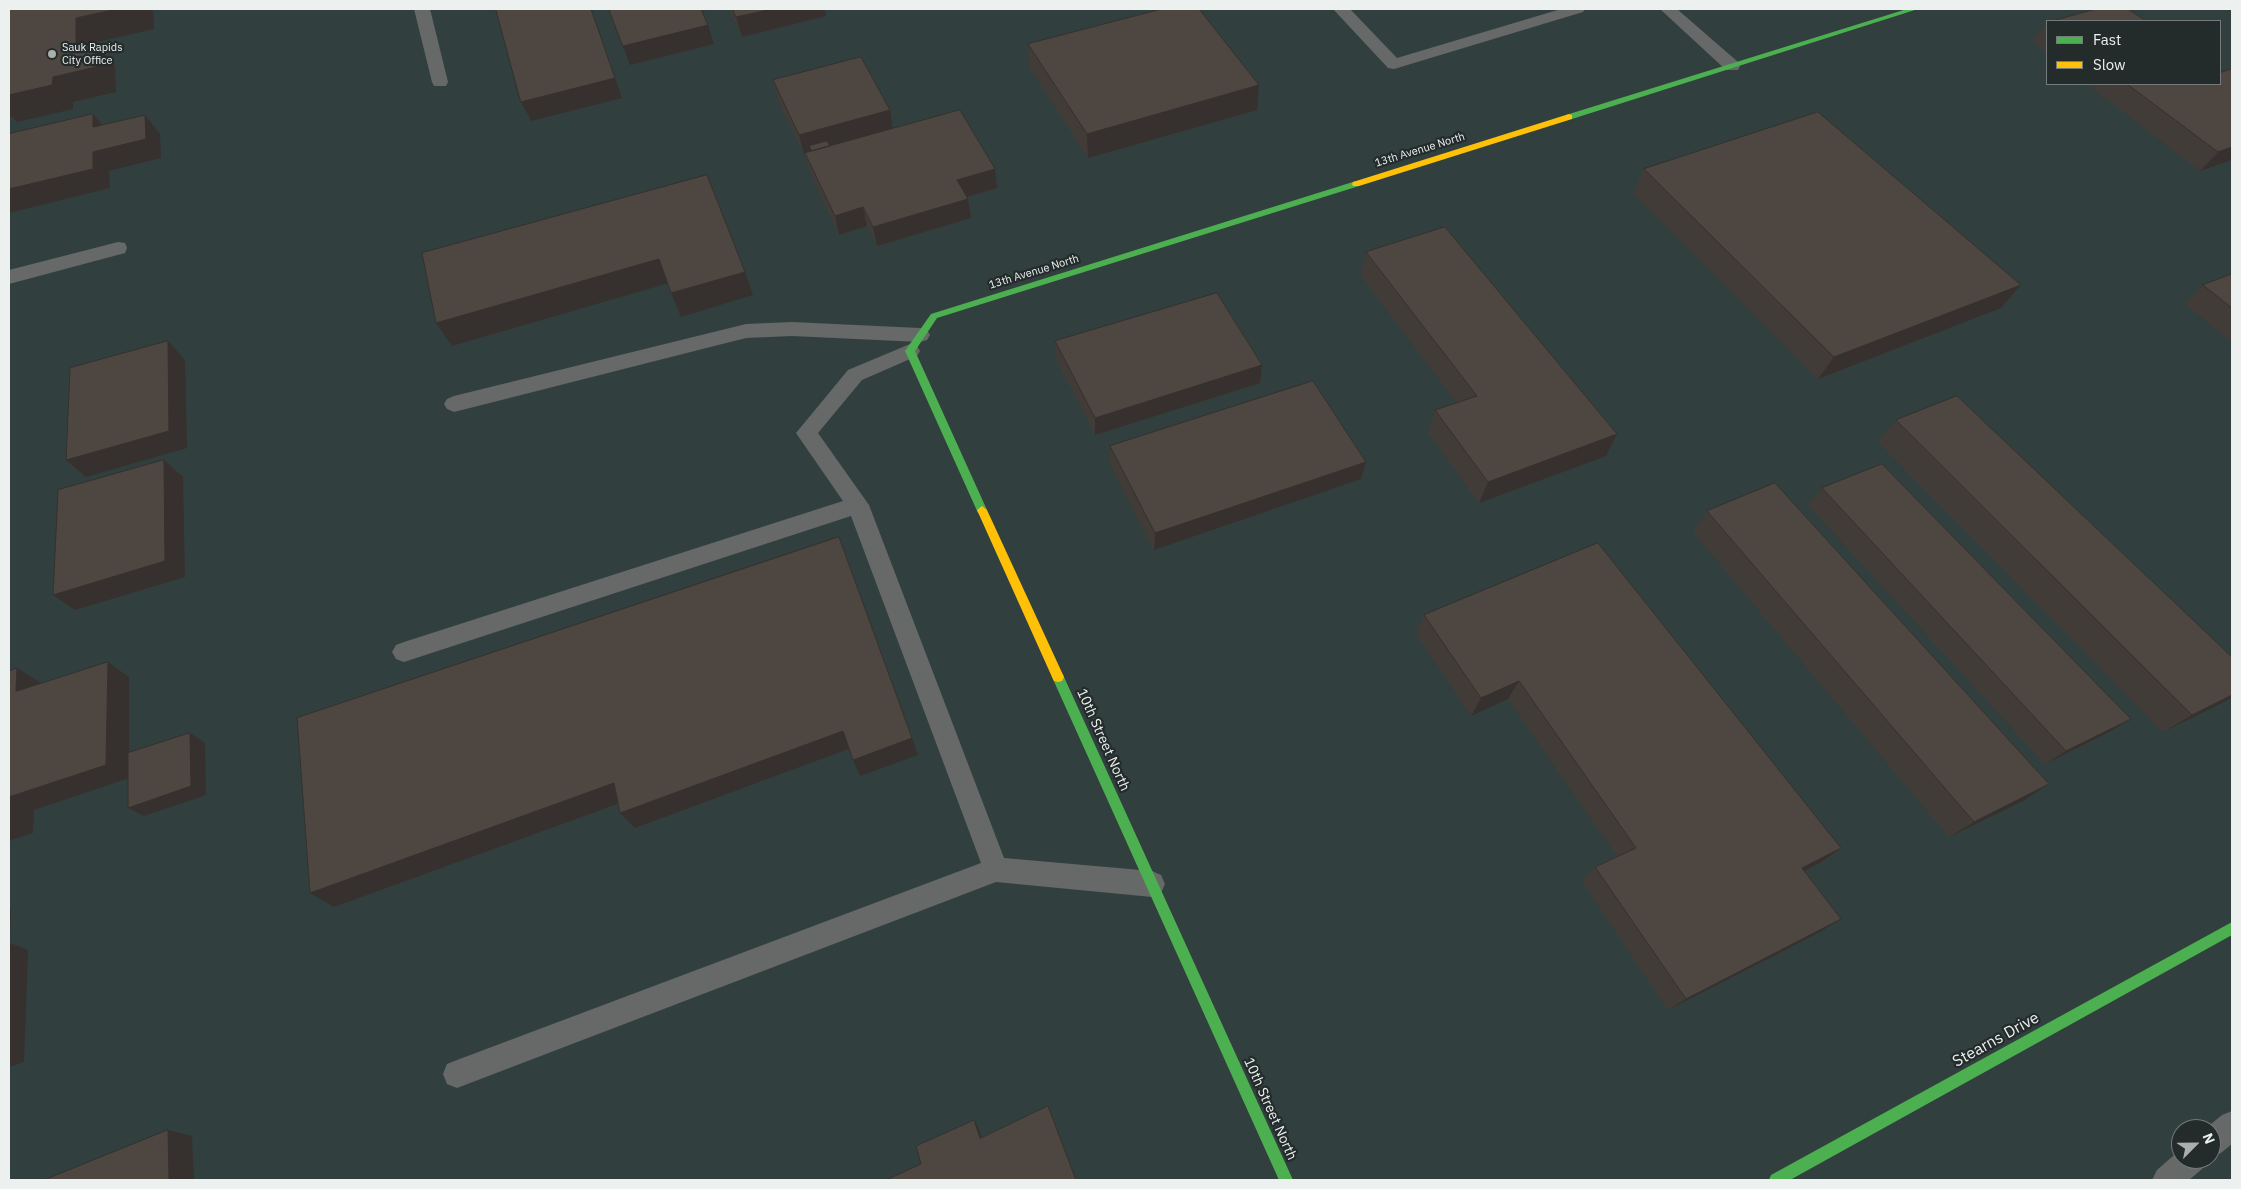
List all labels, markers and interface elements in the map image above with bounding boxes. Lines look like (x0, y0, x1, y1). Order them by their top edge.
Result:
legend (2046, 20, 2221, 85)
text: Fast (2093, 30, 2121, 49)
place label: Sauk Rapids City Office (62, 41, 123, 67)
marker: Sauk Rapids City Office (46, 48, 58, 60)
text: Slow (2093, 55, 2126, 74)
street label: 13th Avenue North (1373, 130, 1467, 170)
street label: 13th Avenue North (987, 252, 1081, 292)
street label: 10th Street North (1073, 686, 1133, 794)
street label: Stearns Drive (1949, 1008, 2043, 1072)
street label: 10th Street North (1240, 1055, 1300, 1163)
north arrow (2171, 1119, 2221, 1169)
text: N (2199, 1130, 2219, 1147)

